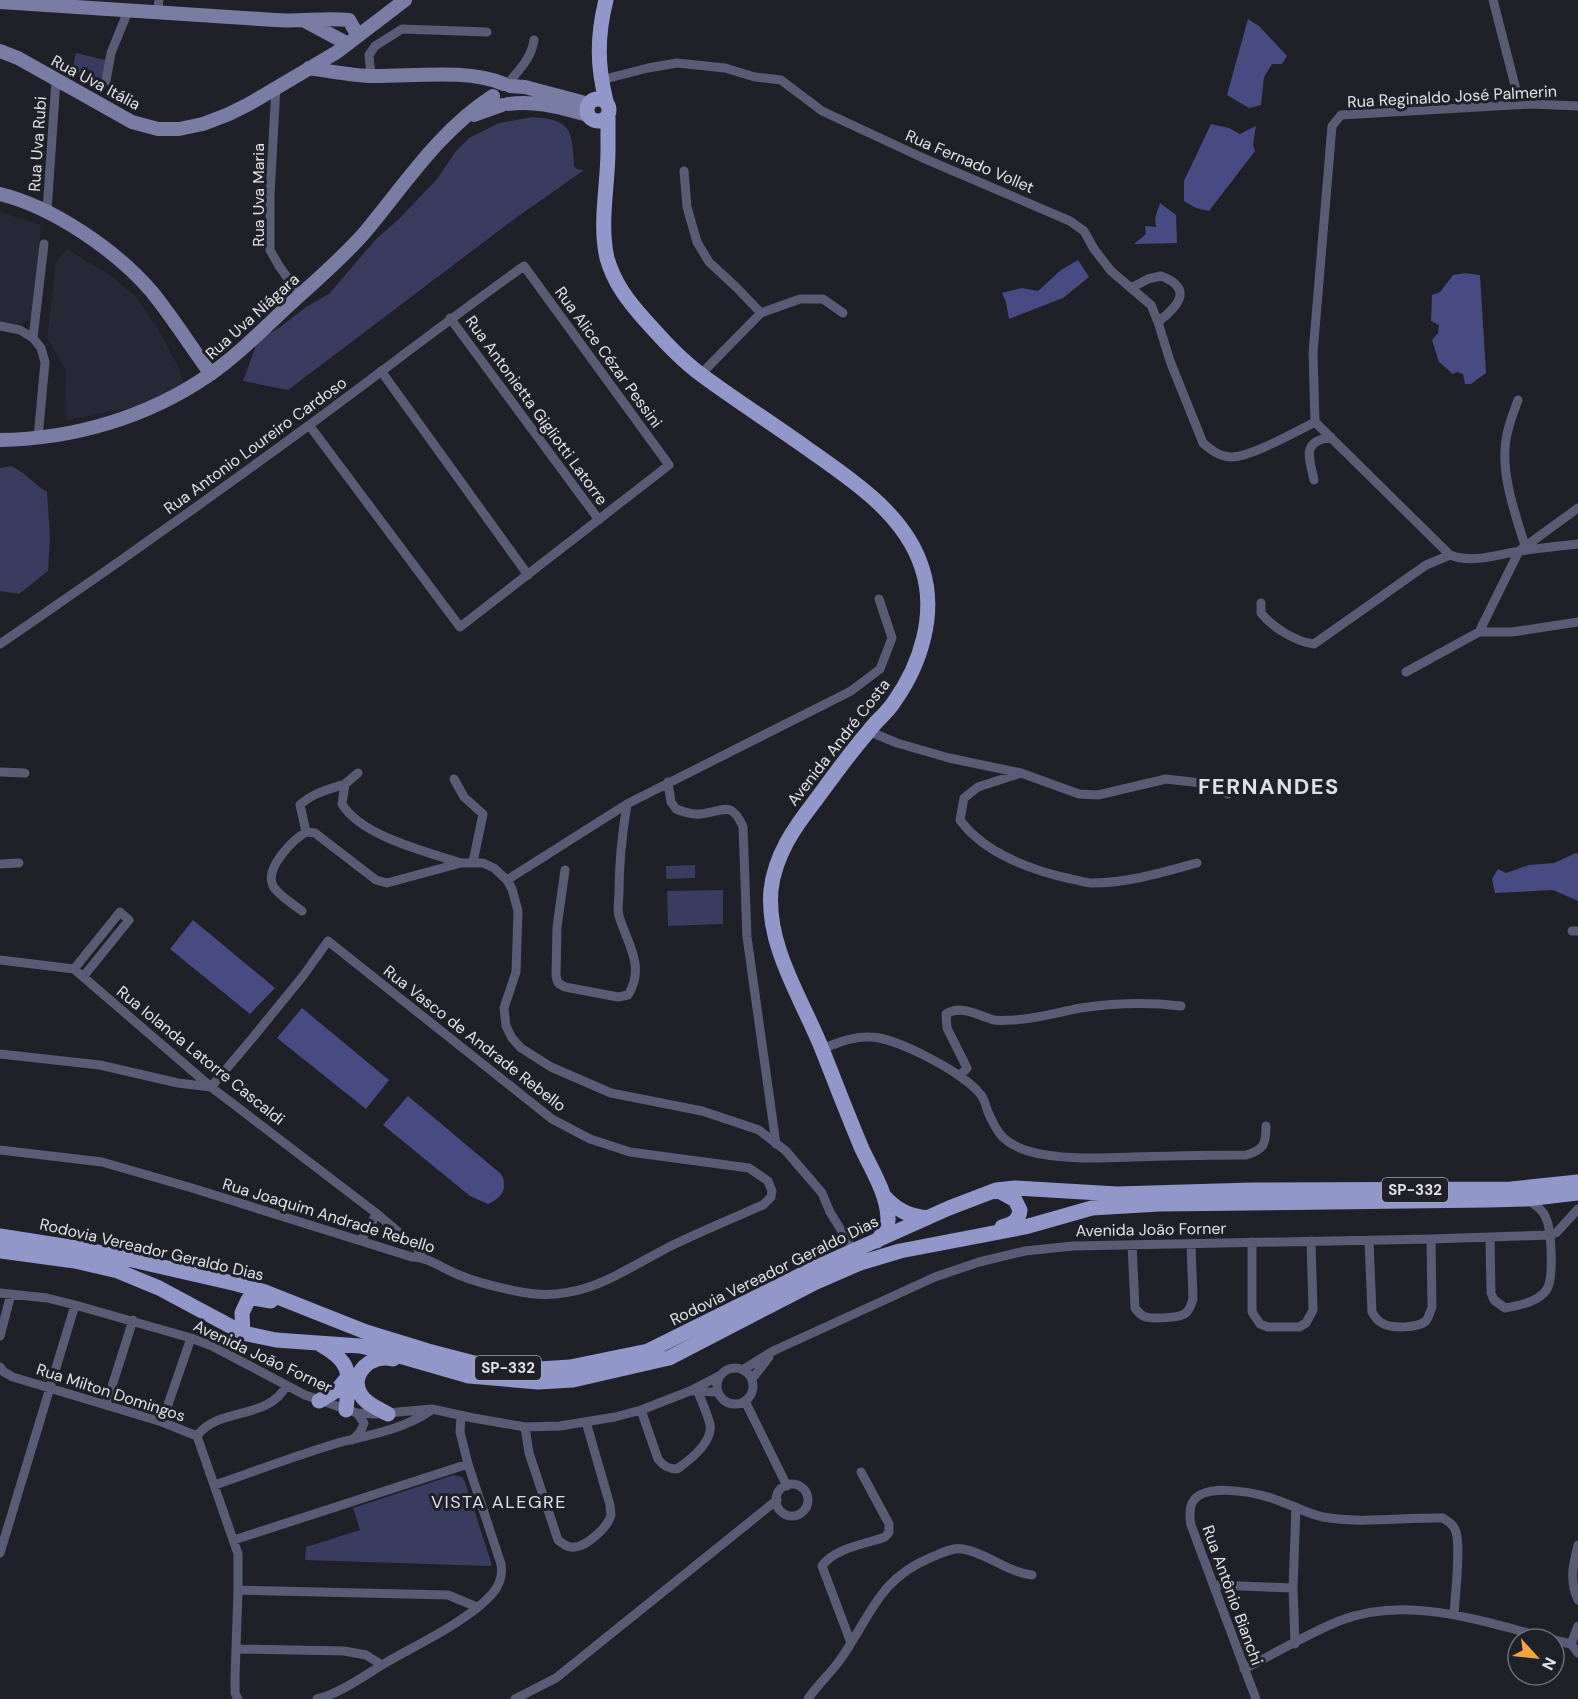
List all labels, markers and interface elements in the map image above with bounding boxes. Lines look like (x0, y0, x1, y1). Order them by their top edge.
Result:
street label: Rua Uva Itália (48, 50, 144, 115)
street label: Rua Reginaldo José Palmerin (1347, 81, 1557, 112)
street label: Rua Uva Rubi (24, 96, 51, 192)
street label: Rua Fernado Vollet (902, 125, 1037, 198)
street label: Rua Uva Maria (248, 143, 269, 247)
street label: Rua Uva Niágara (201, 269, 304, 364)
street label: Rua Alice Cézar Pessini (550, 282, 667, 432)
street label: Rua Antonietta Gigliotti Latorre (461, 311, 613, 509)
street label: Rua Antonio Loureiro Cardoso (160, 372, 351, 519)
street label: Avenida André Costa (782, 675, 894, 810)
district label: FERNANDES (1198, 772, 1340, 801)
street label: Rua Vasco de Andrade Rebello (379, 961, 570, 1116)
street label: Rua Iolanda Latorre Cascaldi (112, 981, 289, 1130)
street label: Rua Joaquim Andrade Rebello (220, 1173, 438, 1258)
road number: SP-332 (1382, 1178, 1448, 1202)
street label: Rodovia Vereador Geraldo Dias (666, 1211, 882, 1330)
street label: Rodovia Vereador Geraldo Dias (38, 1213, 266, 1286)
street label: Avenida João Forner (1075, 1218, 1227, 1241)
street label: Avenida João Forner (190, 1315, 336, 1398)
road number: SP-332 (475, 1356, 541, 1380)
street label: Rua Milton Domingos (34, 1358, 188, 1426)
district label: VISTA ALEGRE (431, 1490, 567, 1514)
street label: Rua Antônio Bianchi (1197, 1522, 1268, 1668)
north arrow (1506, 1627, 1566, 1687)
text: N (1537, 1654, 1561, 1674)

